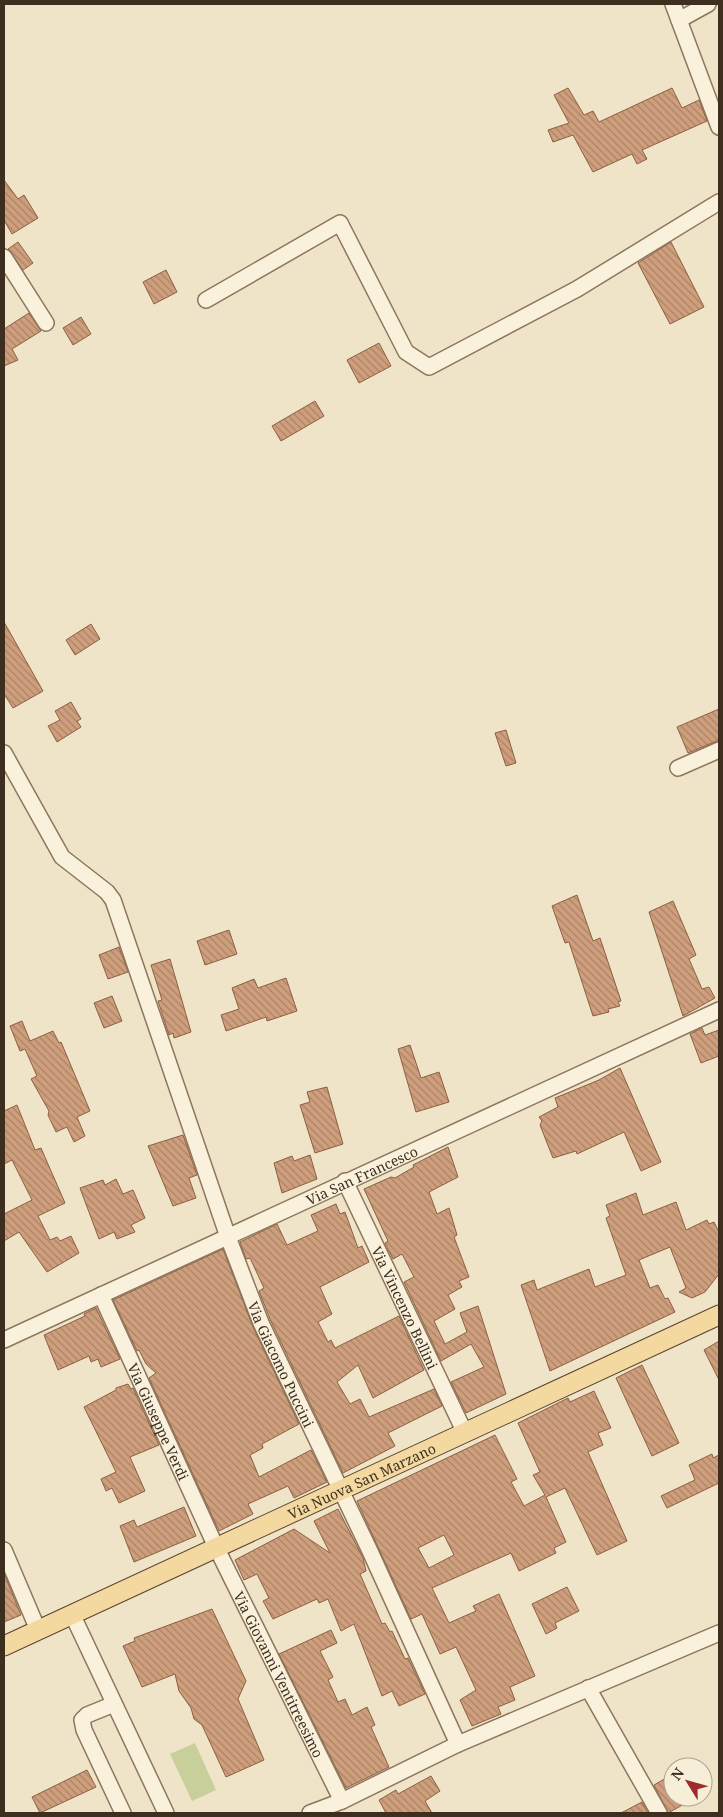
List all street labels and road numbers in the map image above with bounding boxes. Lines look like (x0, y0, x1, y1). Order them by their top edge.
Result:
street label: Via San Francesco (303, 1141, 421, 1209)
street label: Via Vincenzo Bellini (368, 1243, 443, 1372)
street label: Via Giacomo Puccini (244, 1298, 319, 1431)
street label: Via Giuseppe Verdi (124, 1360, 194, 1484)
street label: Via Nuova San Marzano (285, 1438, 438, 1523)
street label: Via Giovanni Ventitreesimo (230, 1588, 328, 1761)

